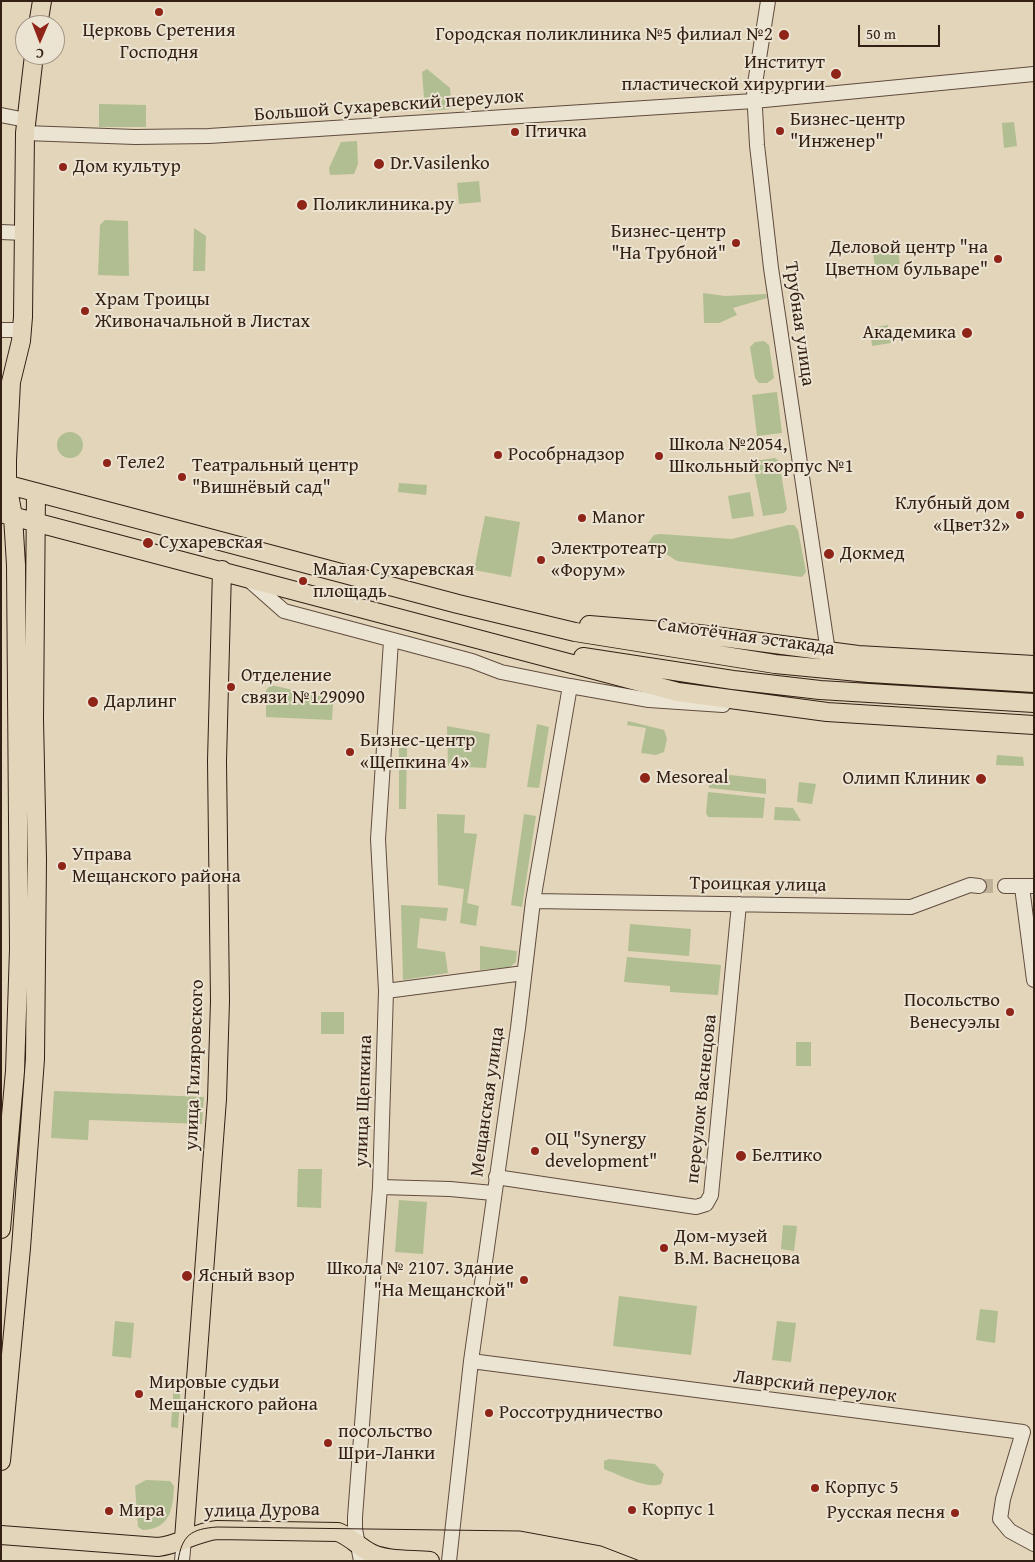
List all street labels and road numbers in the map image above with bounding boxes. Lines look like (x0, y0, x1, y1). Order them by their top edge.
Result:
street label: Большой Сухаревский переулок (253, 85, 525, 127)
street label: Трубная улица (779, 260, 819, 388)
street label: Самотёчная эстакада (656, 613, 836, 661)
street label: Троицкая улица (689, 872, 827, 898)
street label: улица Гиляровского (181, 979, 209, 1151)
street label: переулок Васнецова (682, 1013, 722, 1185)
street label: Мещанская улица (466, 1026, 510, 1178)
street label: улица Щепкина (350, 1034, 378, 1168)
street label: Лаврский переулок (732, 1366, 898, 1408)
street label: улица Дурова (204, 1499, 320, 1523)

